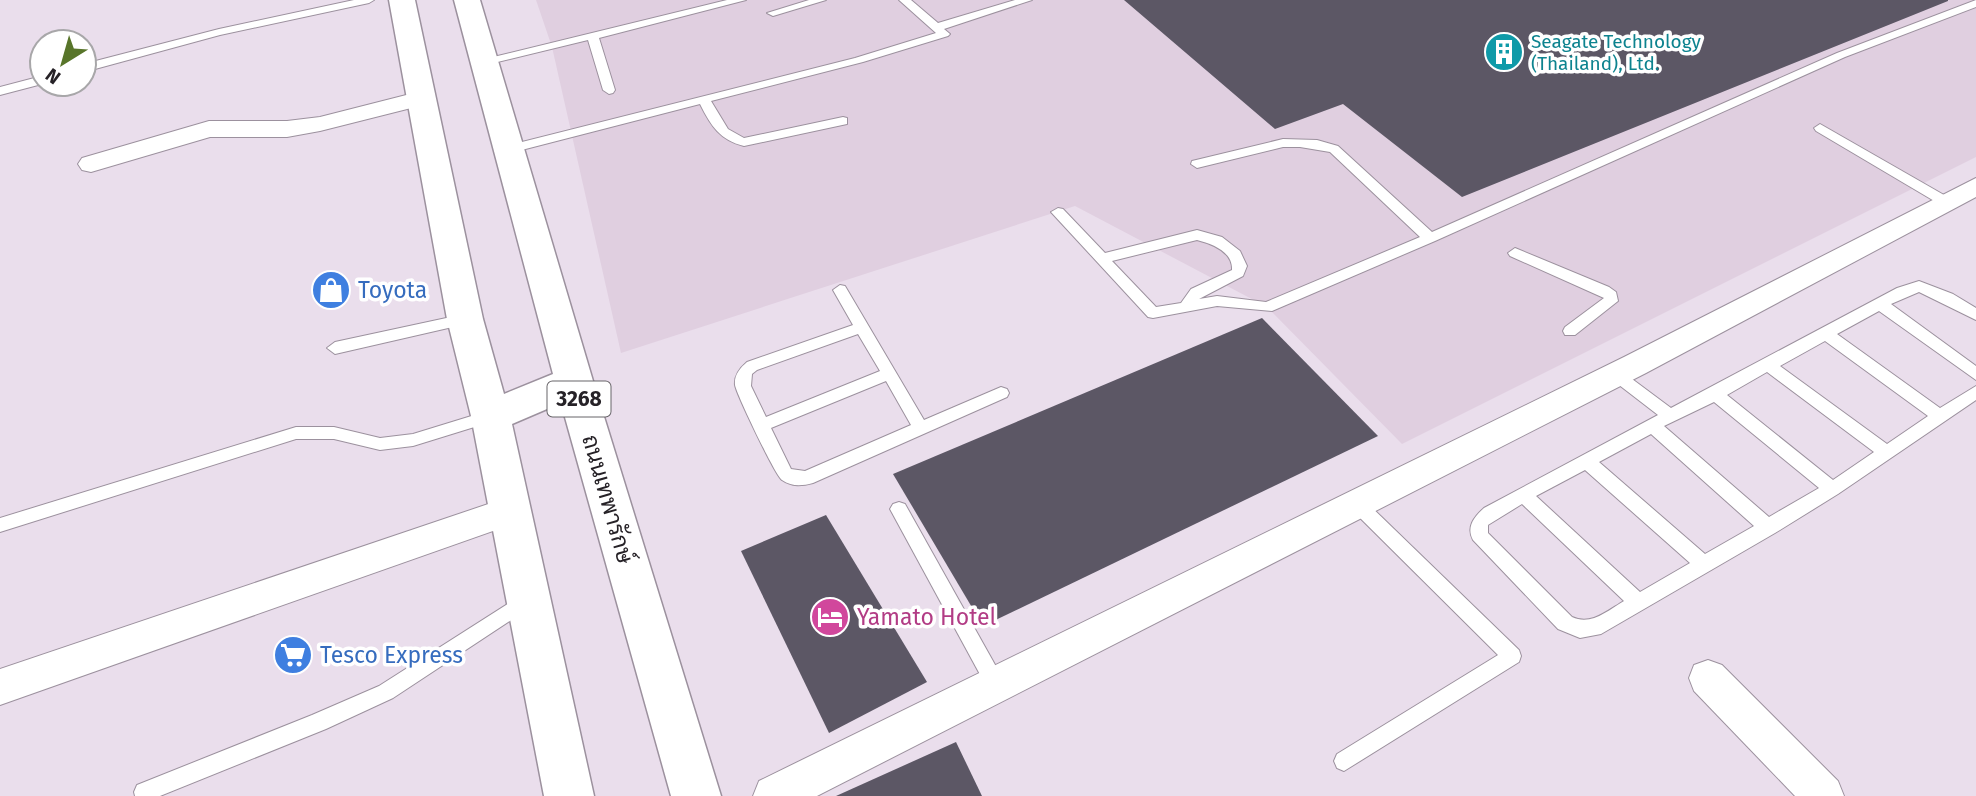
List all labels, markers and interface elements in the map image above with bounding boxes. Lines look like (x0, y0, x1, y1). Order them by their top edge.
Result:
north arrow (28, 28, 98, 98)
place label: Seagate Technology (Thailand), Ltd. (1531, 30, 1702, 75)
building icon: Seagate Technology (Thailand), Ltd. (1483, 31, 1525, 73)
text: N (41, 63, 65, 89)
shop icon: Toyota (310, 269, 352, 311)
place label: Toyota (358, 276, 427, 304)
road number: 3268 (548, 382, 610, 416)
street label: ถนนเทพารักษ์ (576, 431, 642, 567)
hotel icon: Yamato Hotel (809, 596, 851, 638)
place label: Yamato Hotel (857, 603, 997, 631)
supermarket icon: Tesco Express (272, 634, 314, 676)
place label: Tesco Express (320, 641, 463, 669)

